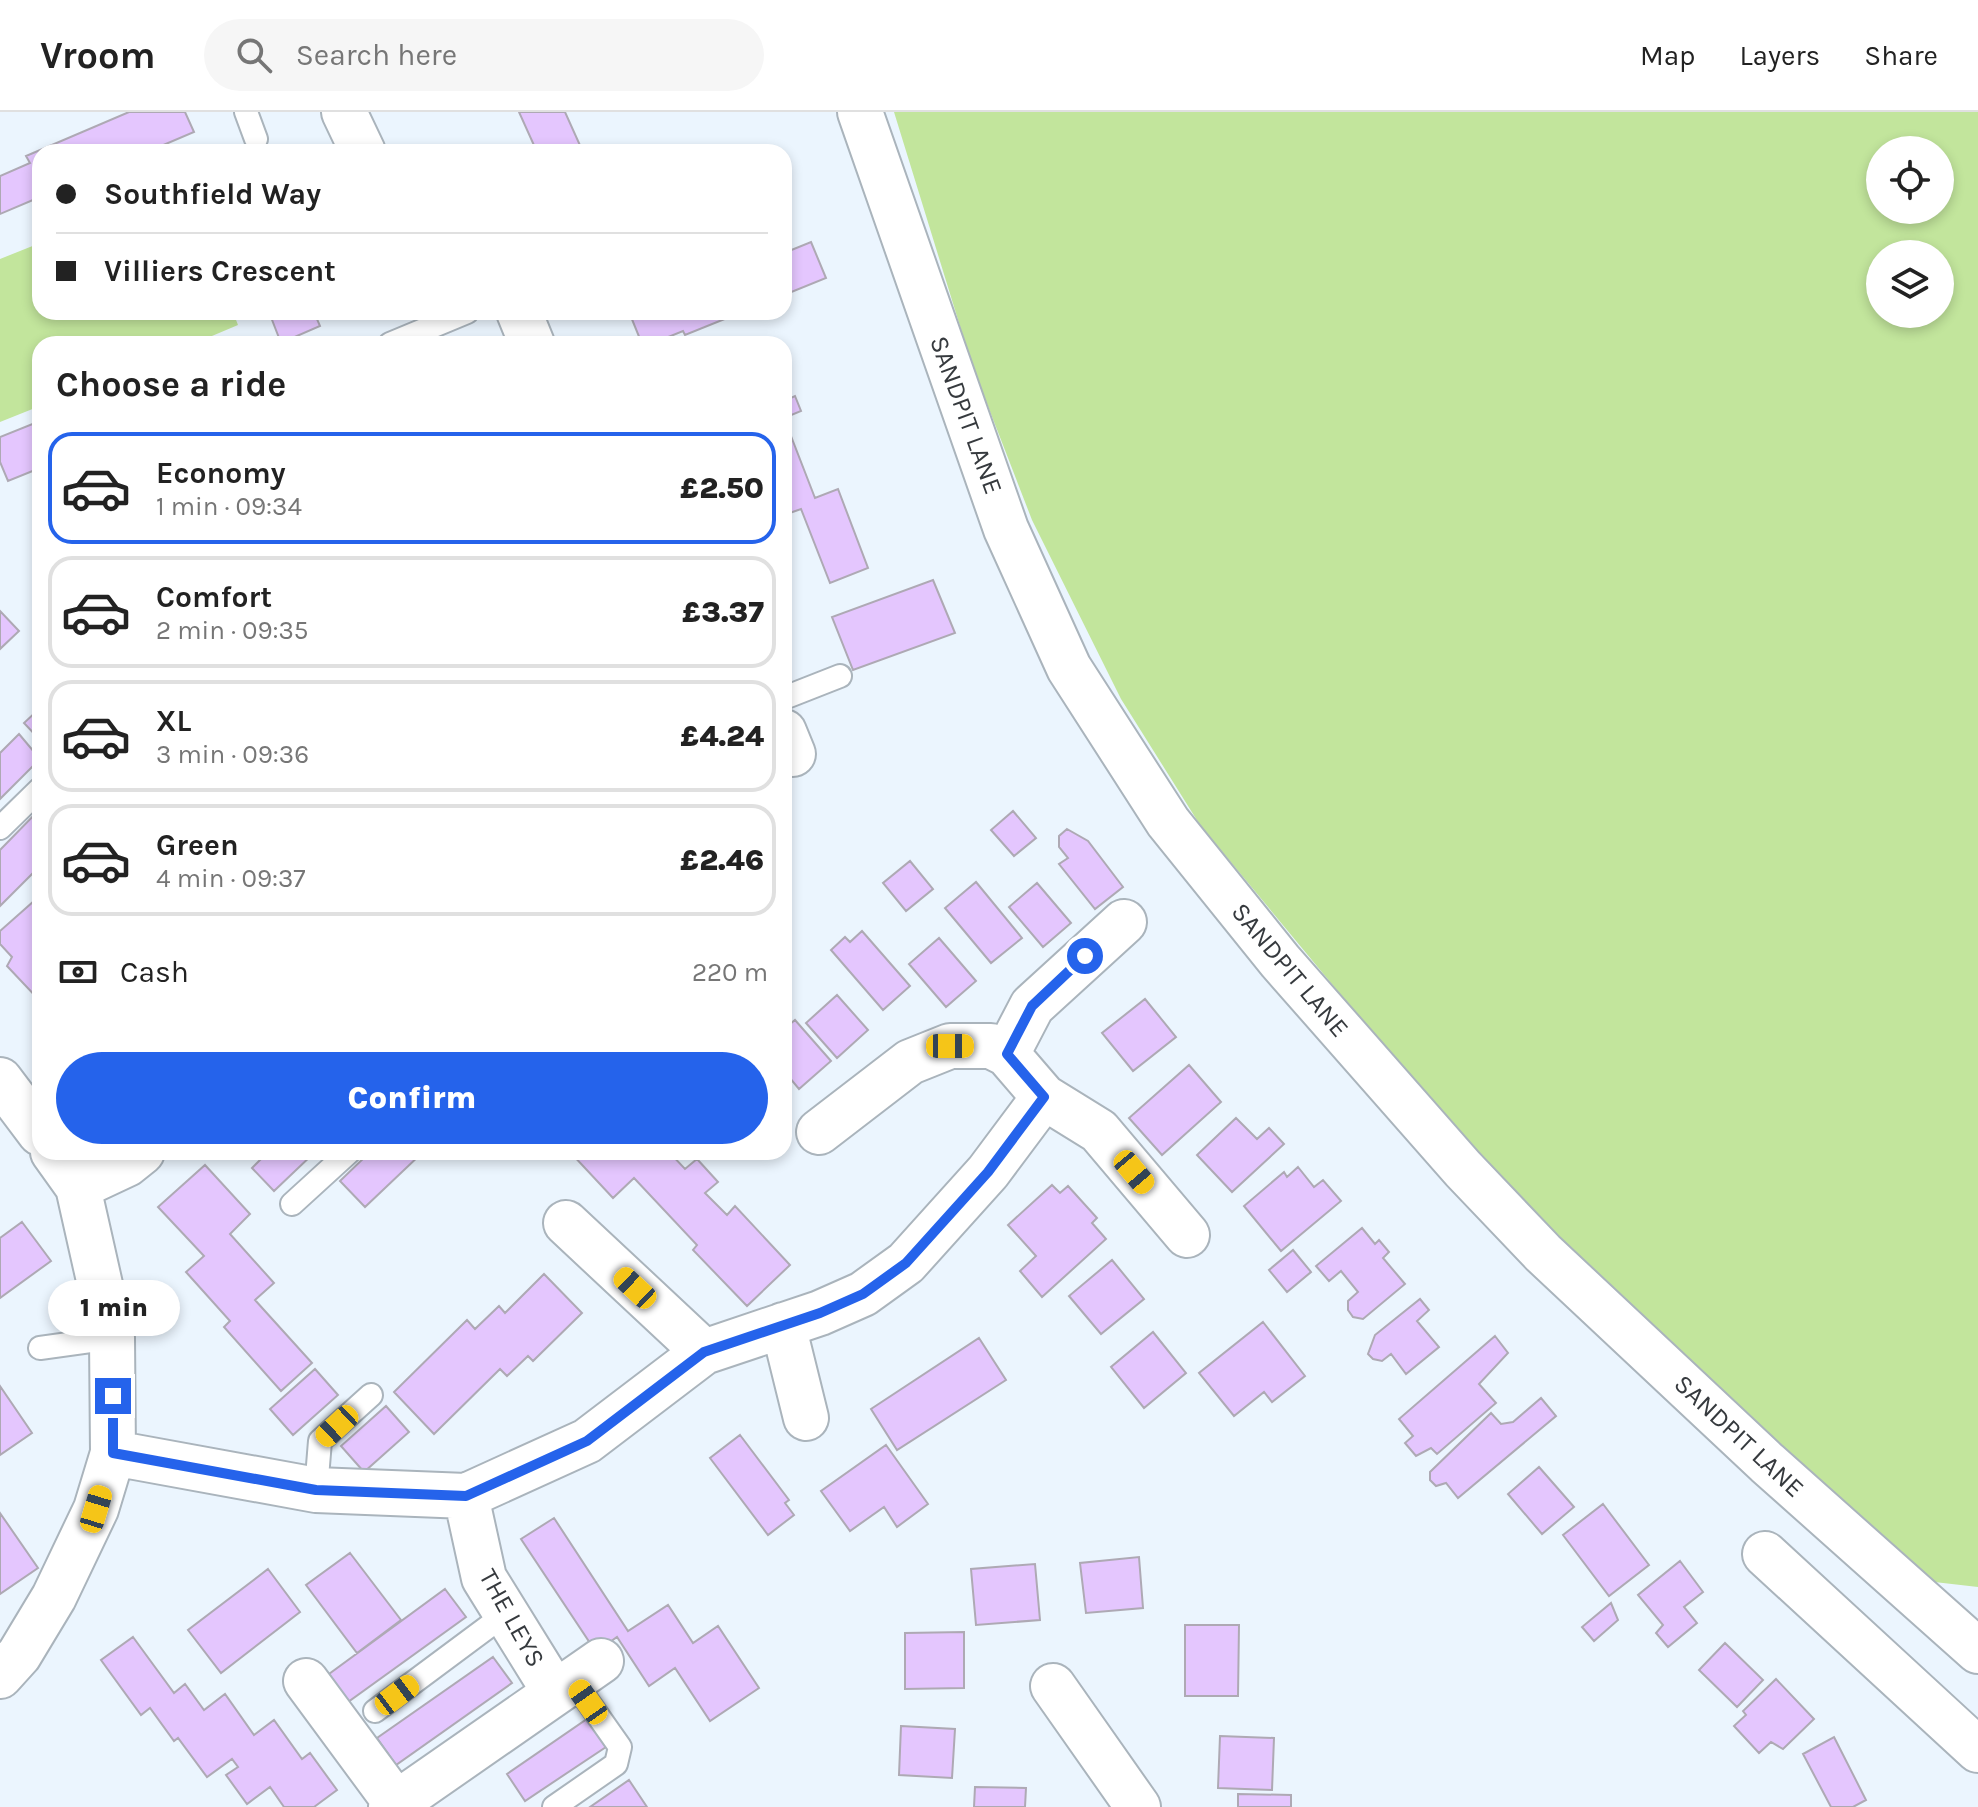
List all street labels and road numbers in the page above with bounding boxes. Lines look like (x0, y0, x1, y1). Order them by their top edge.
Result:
street label: SANDPIT LANE (923, 332, 1009, 498)
street label: SANDPIT LANE (1225, 896, 1355, 1044)
street label: SANDPIT LANE (1668, 1368, 1810, 1504)
street label: THE LEYS (472, 1564, 552, 1672)

